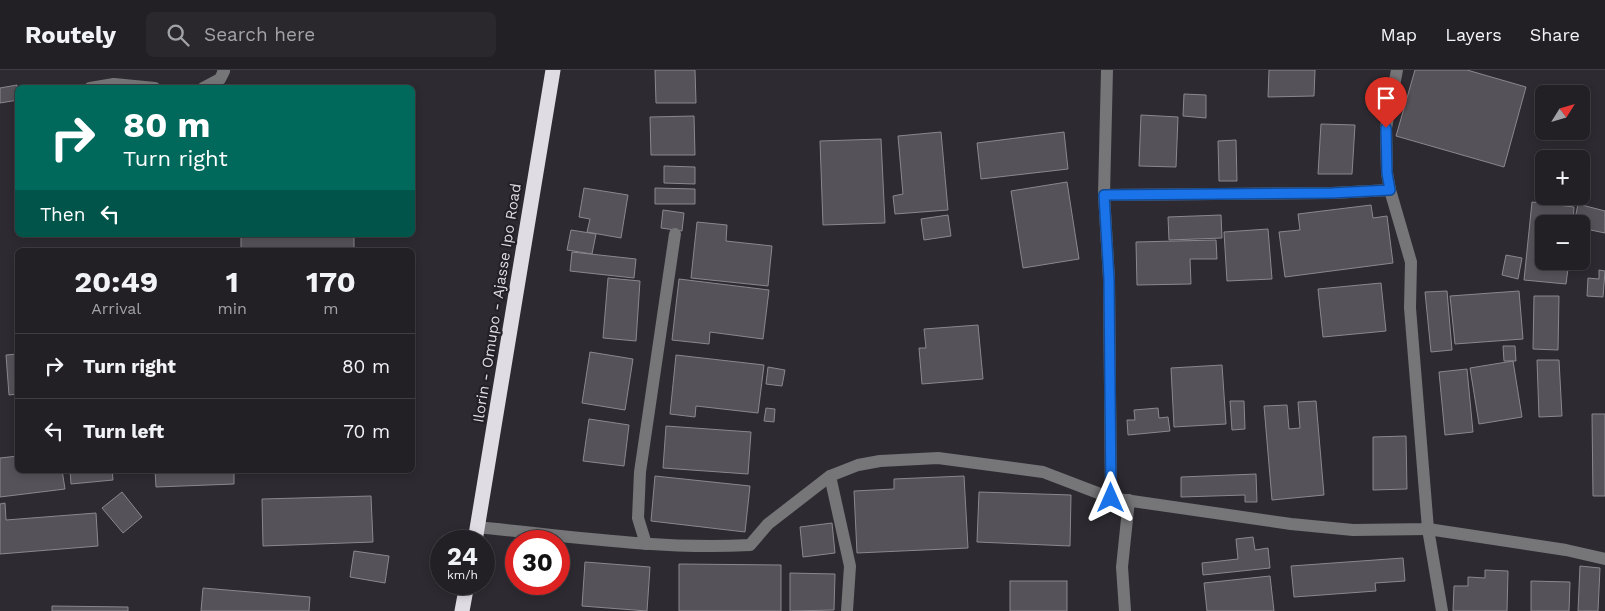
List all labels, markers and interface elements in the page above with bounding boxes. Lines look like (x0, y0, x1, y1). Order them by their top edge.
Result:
search box (146, 12, 496, 57)
text: Routely (25, 21, 116, 49)
icon: search (164, 21, 192, 49)
text: Search here (204, 23, 315, 46)
text: Map (1380, 24, 1417, 45)
text: Layers (1445, 24, 1502, 45)
text: Share (1530, 24, 1580, 45)
pin (1365, 77, 1407, 128)
icon: arrive (1372, 84, 1400, 112)
north arrow (1535, 85, 1590, 140)
map controls (1535, 85, 1590, 270)
text: 80 m (123, 104, 210, 146)
icon: right (40, 105, 105, 170)
text: Turn right (123, 146, 228, 171)
button: + (1535, 150, 1590, 205)
street label: Ilorin - Omupo - Ajasse Ipo Road (469, 182, 525, 424)
icon: left (96, 200, 124, 228)
text: Then (40, 203, 86, 226)
button: − (1535, 215, 1590, 270)
text: 20:49 (74, 264, 158, 299)
text: 1 (226, 264, 239, 299)
text: 170 (306, 264, 356, 299)
text: Arrival (91, 299, 141, 318)
text: min (217, 299, 247, 318)
text: m (323, 299, 339, 318)
icon: right (40, 352, 68, 380)
text: Turn right (83, 355, 176, 378)
text: 80 m (342, 355, 390, 378)
icon: left (40, 417, 68, 445)
text: Turn left (83, 420, 164, 443)
text: 70 m (343, 420, 390, 443)
position arrow (1084, 471, 1136, 523)
speed limit sign: 30 (505, 530, 570, 595)
text: 24 (447, 542, 478, 571)
text: km/h (447, 568, 478, 582)

